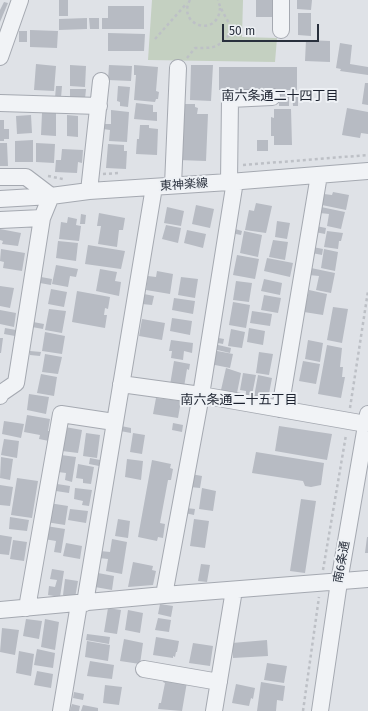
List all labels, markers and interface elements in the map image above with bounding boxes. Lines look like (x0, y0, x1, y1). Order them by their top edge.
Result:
scale bar (224, 16, 321, 42)
text: 50 m (229, 24, 255, 38)
district label: 南六条通二十四丁目 (222, 88, 338, 104)
street label: 東神楽線 (160, 176, 208, 194)
district label: 南六条通二十五丁目 (181, 392, 297, 408)
street label: 南6条通 (331, 540, 353, 584)

